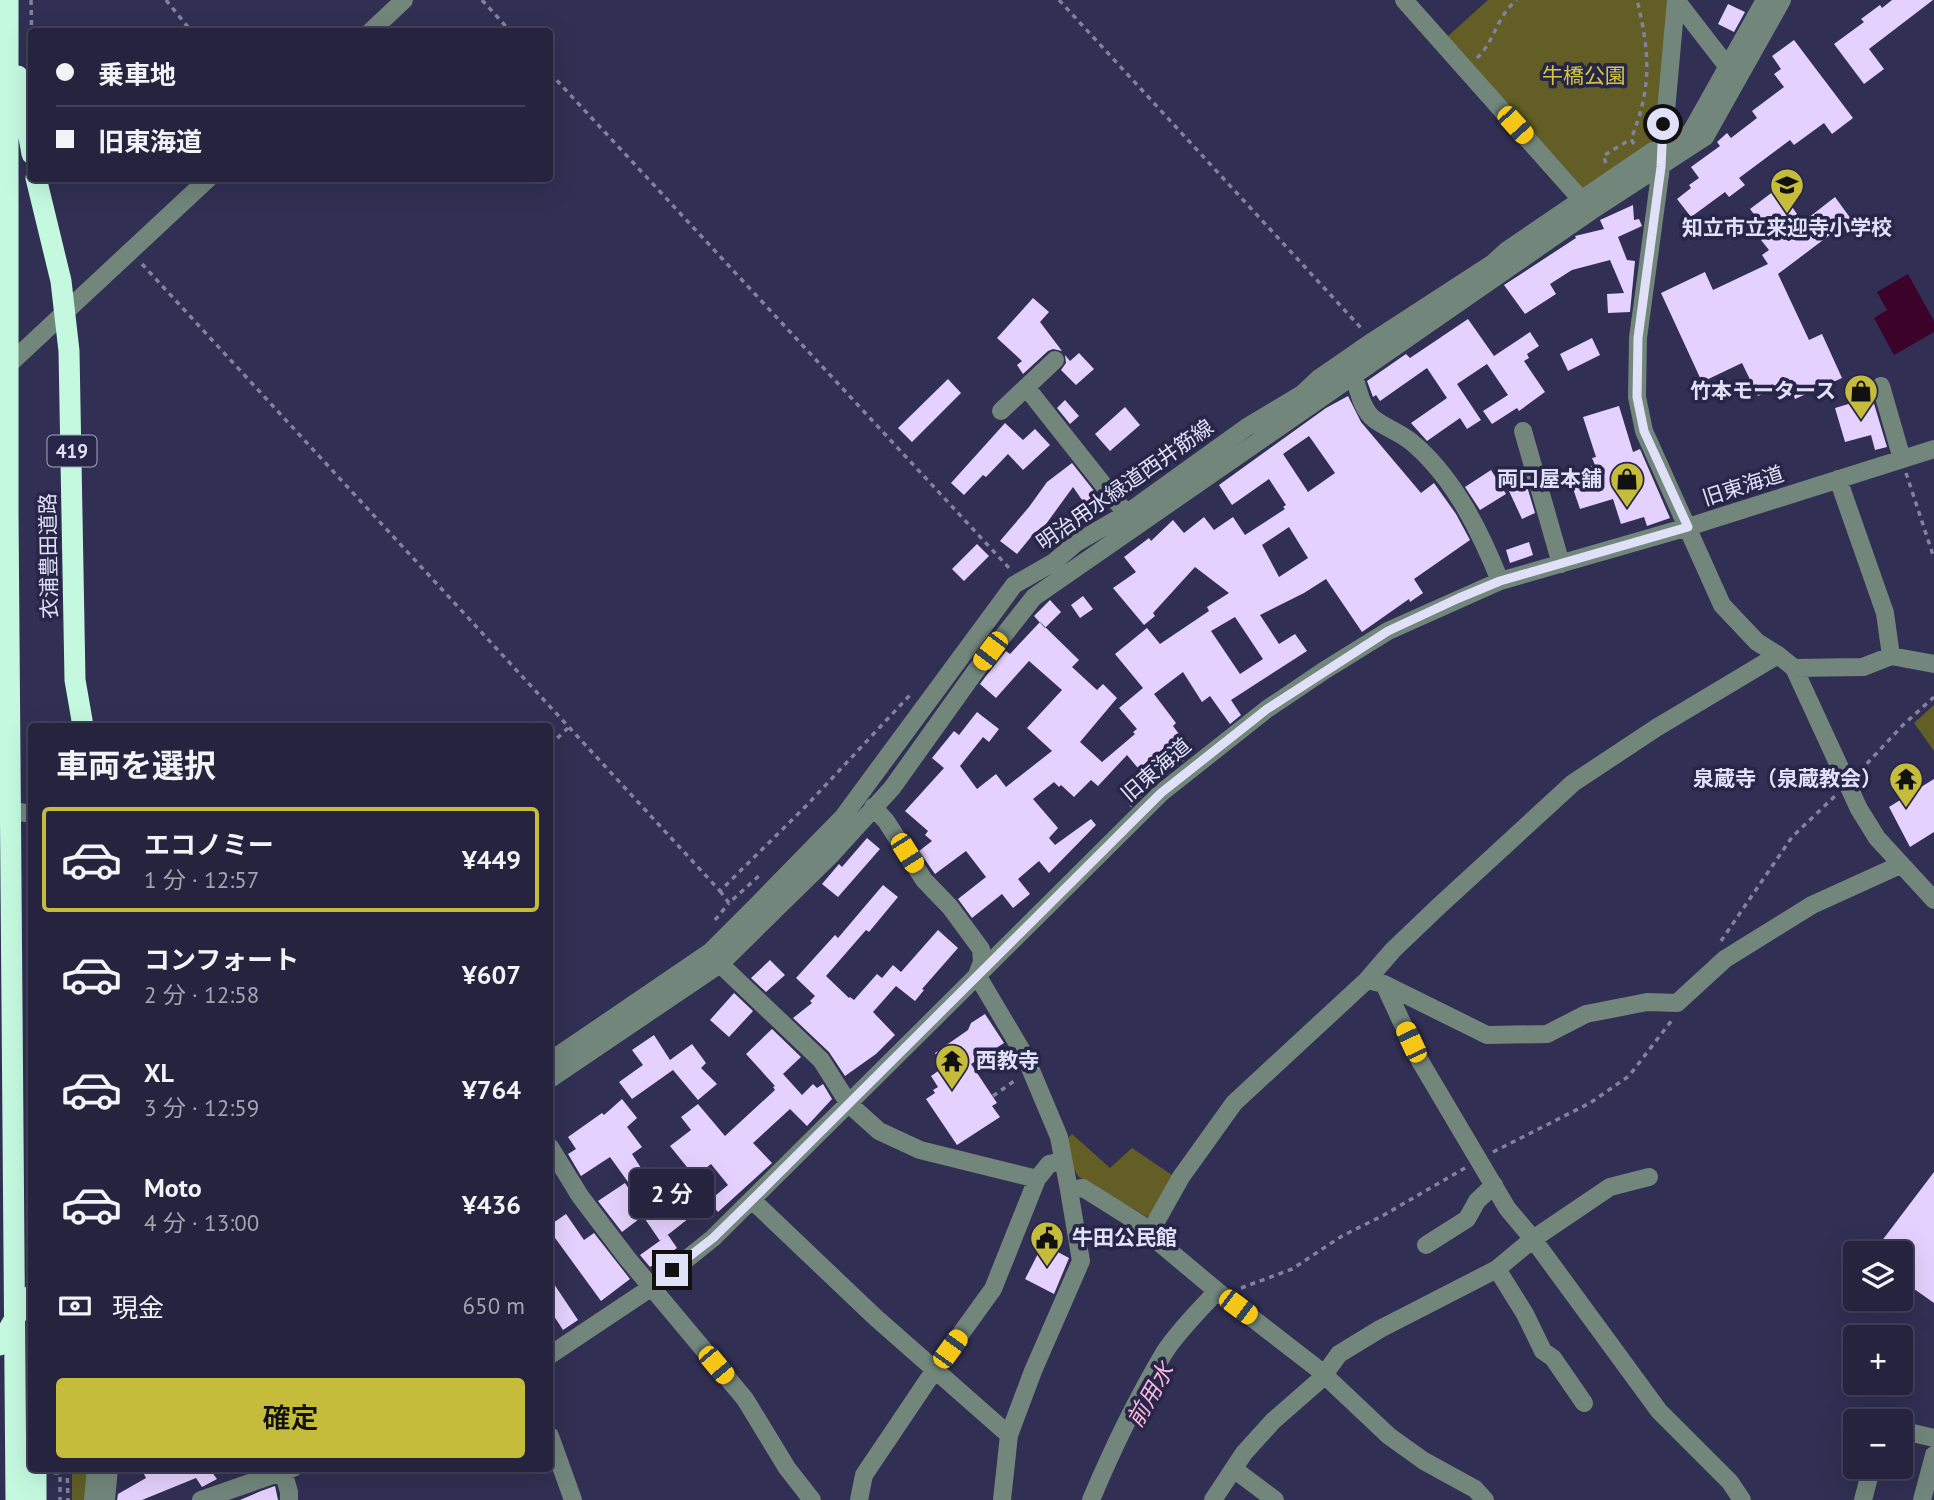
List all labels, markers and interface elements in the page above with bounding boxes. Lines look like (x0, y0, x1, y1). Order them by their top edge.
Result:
text: 乗車地 (98, 58, 176, 91)
park label: 牛橋公園 (1542, 62, 1626, 89)
car (1494, 102, 1537, 148)
route start (1647, 108, 1679, 140)
text: 旧東海道 (98, 125, 202, 158)
school or university icon: 知立市立来迎寺小学校 (1768, 166, 1806, 215)
place label: 知立市立来迎寺小学校 (1682, 214, 1892, 241)
shop icon: 竹本モータース (1842, 372, 1880, 421)
place label: 竹本モータース (1690, 377, 1836, 404)
street label: 明治用水緑道西井筋線 (1031, 413, 1218, 556)
road number: 419 (48, 436, 96, 466)
shop icon: 両口屋本舗 (1608, 460, 1646, 509)
street label: 旧東海道 (1699, 460, 1787, 511)
place label: 両口屋本舗 (1497, 465, 1602, 492)
street label: 衣浦豊田道路 (34, 493, 63, 619)
car (969, 628, 1012, 674)
street label: 旧東海道 (1115, 732, 1196, 807)
text: 車両を選択 (56, 744, 216, 786)
temple icon: 泉蔵寺（泉蔵教会） (1887, 760, 1925, 809)
place label: 泉蔵寺（泉蔵教会） (1693, 765, 1882, 792)
icon: car (60, 828, 123, 891)
text: エコノミー (144, 828, 274, 861)
car (887, 830, 928, 876)
text: ¥449 (462, 843, 521, 876)
text: 1 分 · 12:57 (144, 865, 259, 894)
icon: car (60, 943, 123, 1006)
text: コンフォート (144, 943, 299, 976)
text: ¥607 (462, 958, 521, 991)
text: 2 分 · 12:58 (144, 980, 259, 1009)
car (1393, 1019, 1430, 1065)
temple icon: 西教寺 (933, 1042, 971, 1091)
place label: 西教寺 (976, 1047, 1039, 1074)
text: XL (144, 1056, 174, 1089)
icon: car (60, 1058, 123, 1121)
text: ¥764 (462, 1073, 521, 1106)
text: 3 分 · 12:59 (144, 1093, 259, 1122)
callout: 2 分 (630, 1168, 714, 1218)
text: Moto (144, 1171, 202, 1204)
icon: car (60, 1173, 123, 1236)
text: 2 分 (651, 1179, 693, 1208)
text: ¥436 (462, 1188, 521, 1221)
text: 4 分 · 13:00 (144, 1208, 259, 1237)
public building icon: 牛田公民館 (1028, 1219, 1066, 1268)
place label: 牛田公民館 (1072, 1224, 1177, 1251)
map controls (1843, 1241, 1913, 1479)
button: layers (1843, 1241, 1913, 1311)
route end (656, 1254, 688, 1286)
car (1215, 1286, 1262, 1328)
icon: cash (56, 1287, 94, 1325)
text: 現金 (112, 1291, 164, 1324)
text: 650 m (463, 1291, 525, 1320)
button: + (1843, 1325, 1913, 1395)
car (930, 1326, 971, 1372)
car (695, 1342, 738, 1388)
water label: 前用水 (1120, 1355, 1181, 1432)
button: 確定 (56, 1378, 525, 1458)
button: − (1843, 1409, 1913, 1479)

